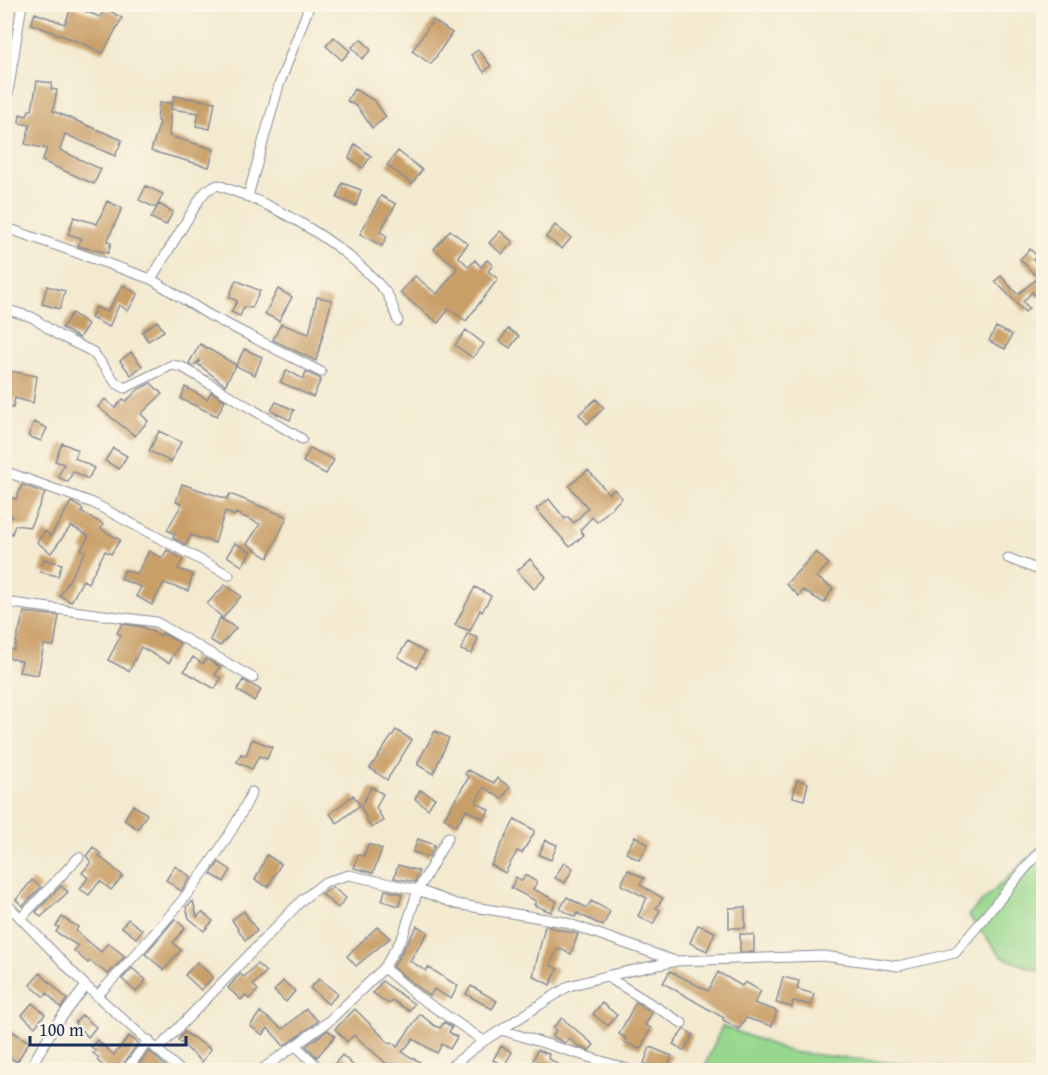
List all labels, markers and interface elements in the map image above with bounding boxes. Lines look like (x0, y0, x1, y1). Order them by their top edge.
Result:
scale bar (30, 1009, 186, 1047)
text: 100 m (39, 1016, 84, 1043)

